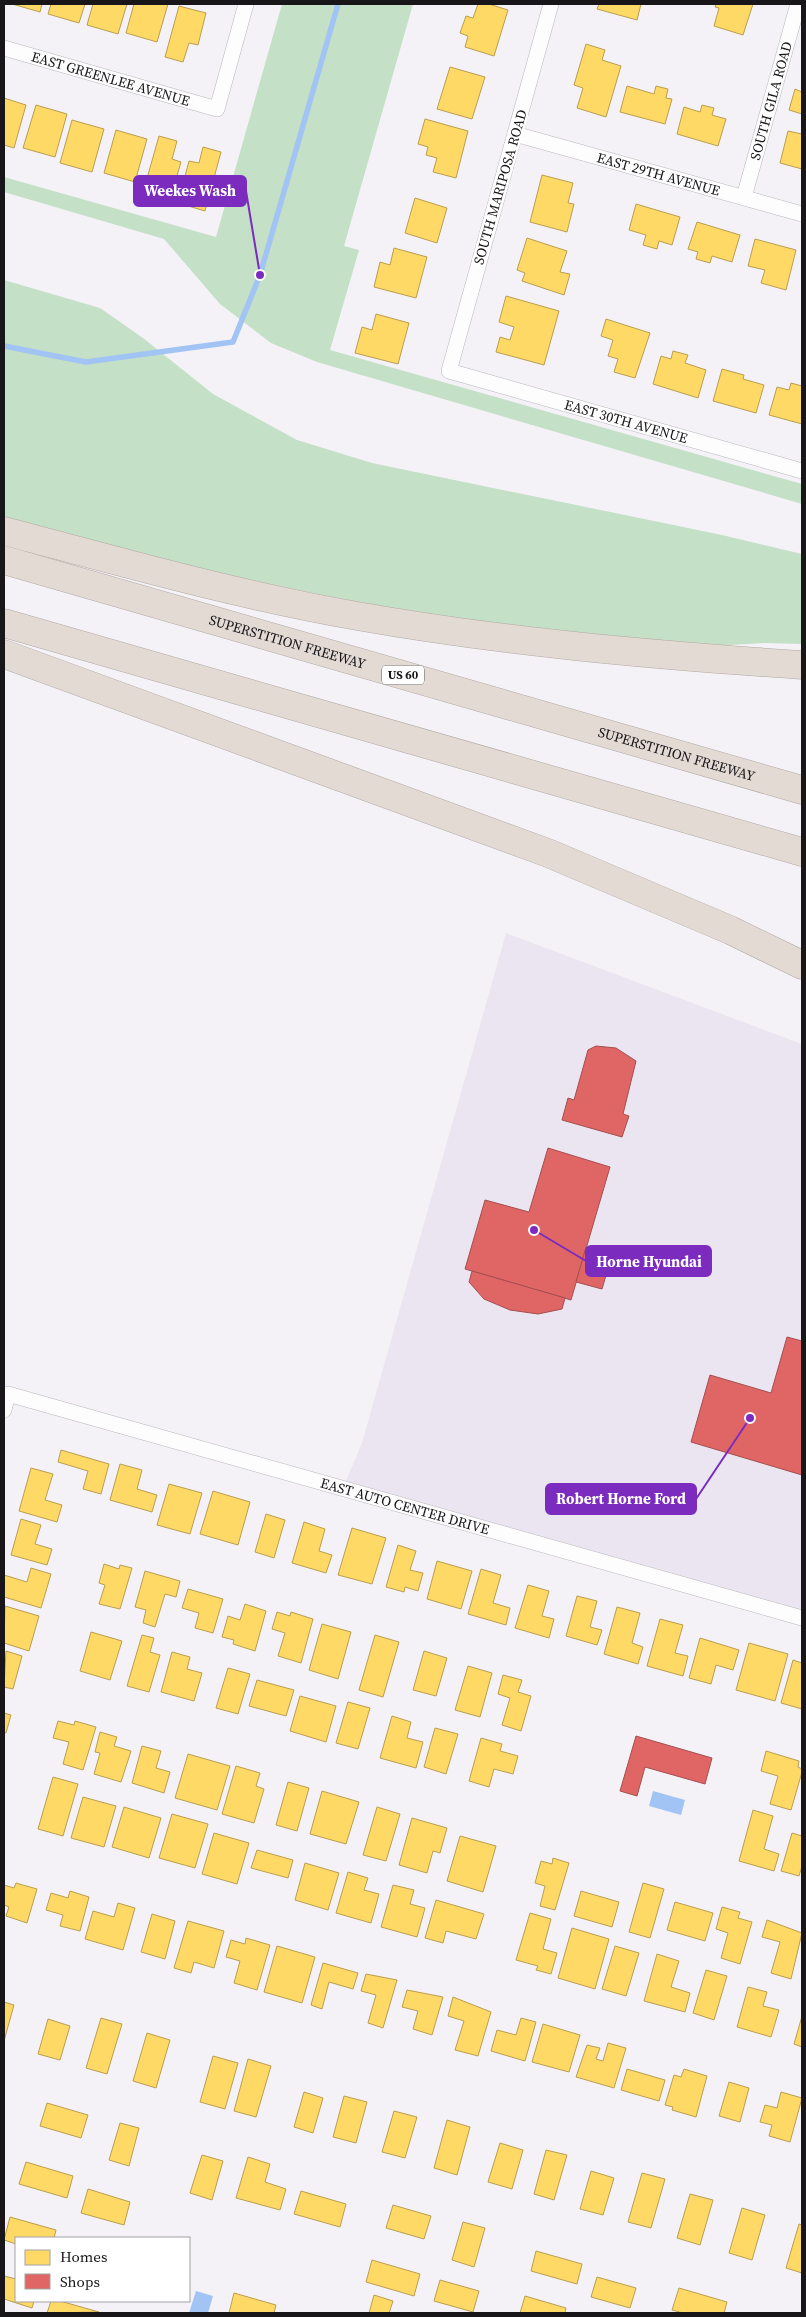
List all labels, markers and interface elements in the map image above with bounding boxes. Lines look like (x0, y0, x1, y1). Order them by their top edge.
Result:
street label: SOUTH GILA ROAD (745, 39, 797, 162)
street label: EAST GREENLEE AVENUE (29, 46, 192, 111)
street label: SOUTH MARIPOSA ROAD (468, 107, 532, 267)
street label: EAST 29TH AVENUE (595, 147, 722, 201)
callout: Weekes Wash (134, 176, 246, 206)
text: Weekes Wash (144, 180, 236, 201)
street label: EAST 30TH AVENUE (562, 394, 690, 448)
street label: SUPERSTITION FREEWAY (207, 610, 368, 674)
road number: US 60 (382, 666, 424, 684)
street label: SUPERSTITION FREEWAY (596, 722, 757, 786)
callout: Horne Hyundai (586, 1246, 711, 1276)
text: Horne Hyundai (596, 1251, 702, 1272)
street label: EAST AUTO CENTER DRIVE (318, 1473, 492, 1539)
callout: Robert Horne Ford (546, 1484, 696, 1514)
text: Robert Horne Ford (556, 1488, 686, 1509)
legend (15, 2237, 190, 2302)
text: Homes (60, 2246, 107, 2267)
text: Shops (60, 2271, 100, 2292)

